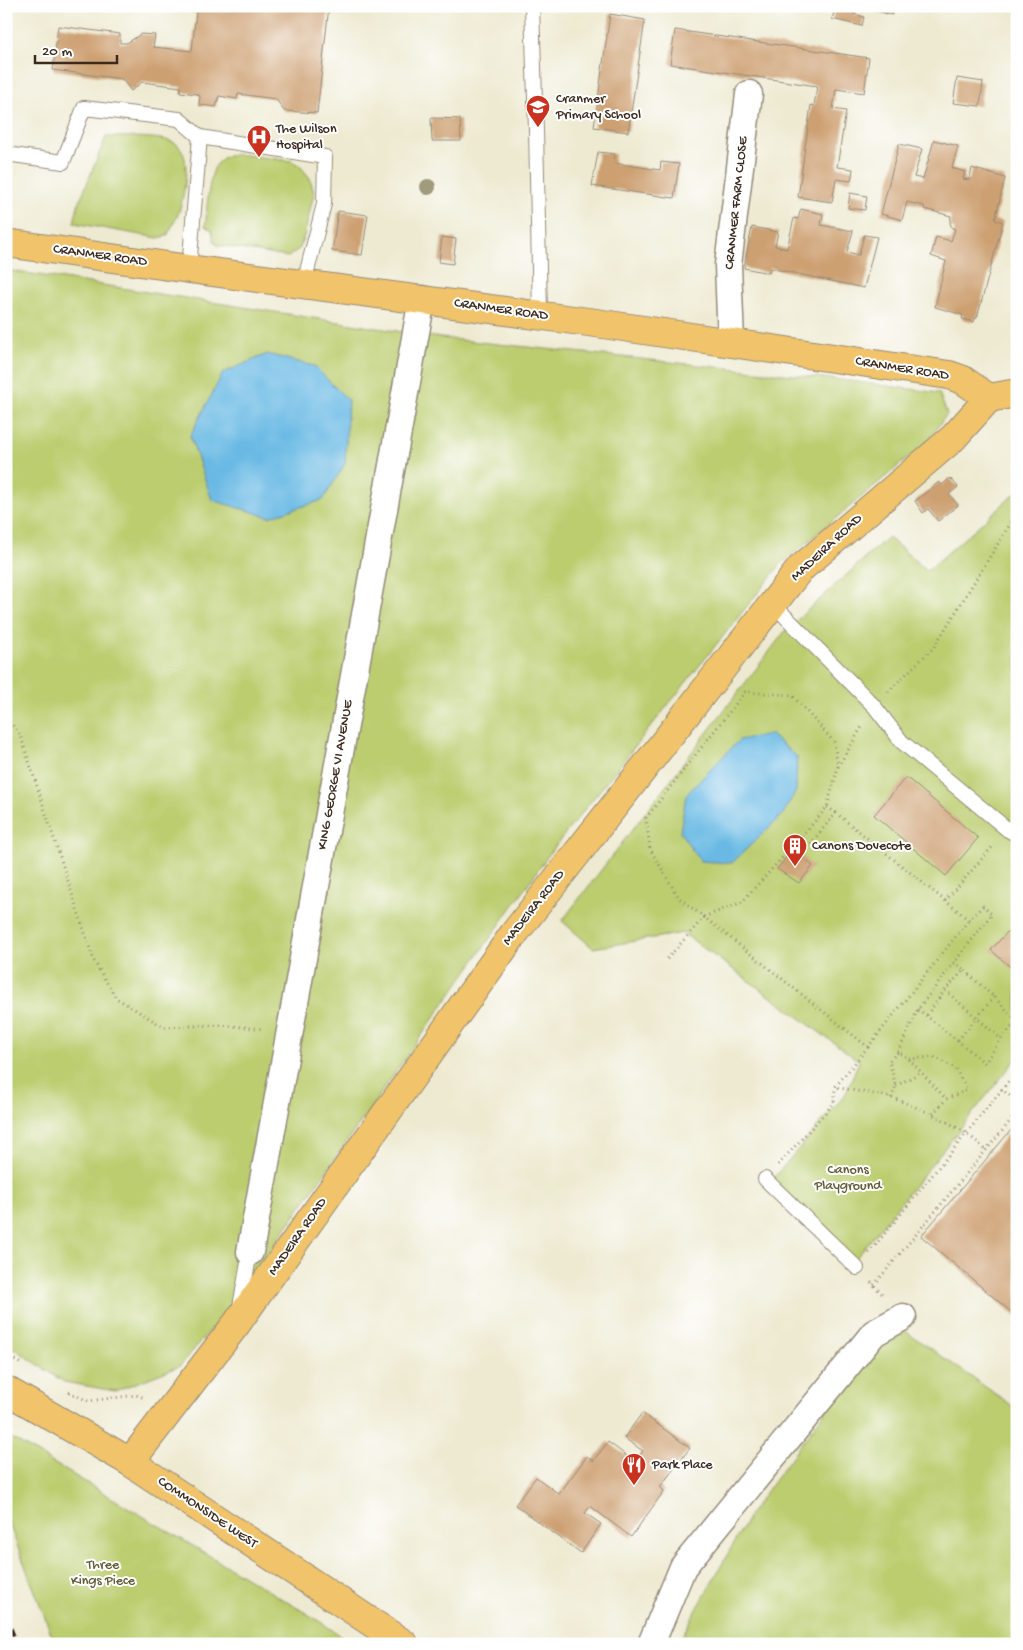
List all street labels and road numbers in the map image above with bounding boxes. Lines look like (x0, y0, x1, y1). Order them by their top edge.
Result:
street label: CRANMER FARM CLOSE (722, 134, 753, 270)
street label: CRANMER ROAD (52, 241, 149, 271)
street label: CRANMER ROAD (453, 295, 550, 325)
street label: CRANMER ROAD (854, 353, 951, 385)
street label: MADEIRA ROAD (788, 510, 867, 585)
street label: KING GEORGE VI AVENUE (314, 698, 358, 851)
street label: MADEIRA ROAD (499, 866, 569, 949)
street label: MADEIRA ROAD (265, 1194, 332, 1279)
street label: COMMONSIDE WEST (154, 1473, 261, 1553)

